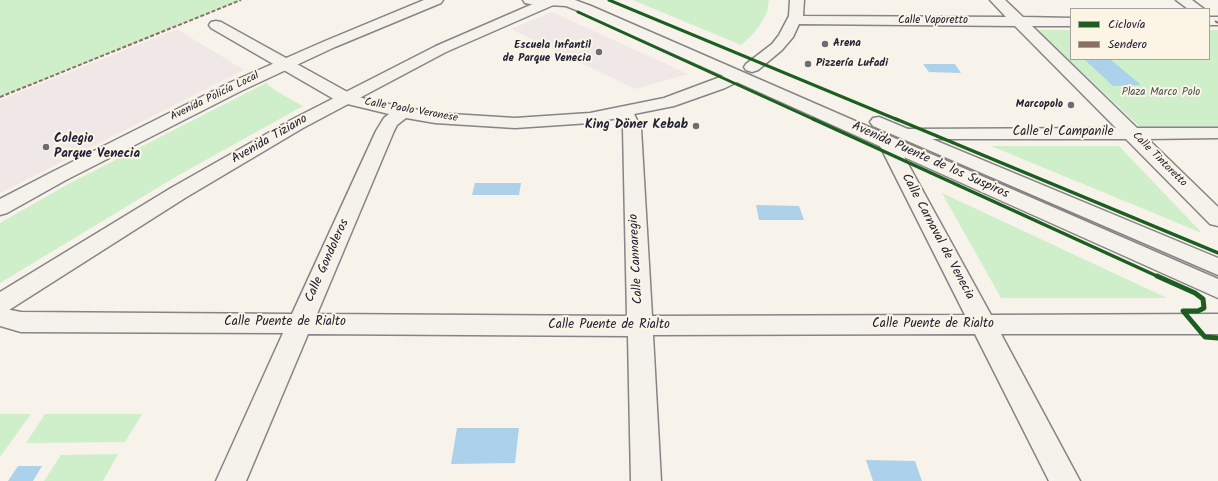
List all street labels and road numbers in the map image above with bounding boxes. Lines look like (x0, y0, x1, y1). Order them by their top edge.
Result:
street label: Calle Vaporetto (898, 14, 968, 28)
street label: Avenida Policía Local (169, 70, 261, 124)
street label: Calle Paolo Veronese (363, 96, 459, 126)
street label: Avenida Tiziano (229, 112, 311, 168)
street label: Avenida Puente de los Suspiros (849, 119, 1011, 203)
street label: Calle el Campanile (1012, 125, 1114, 141)
street label: Calle Tintoretto (1129, 130, 1189, 190)
street label: Calle Carnaval de Venecia (897, 171, 977, 303)
street label: Calle Cannaregio (627, 213, 647, 305)
street label: Calle Gondoleros (303, 217, 353, 305)
street label: Calle Puente de Rialto (224, 315, 346, 331)
street label: Calle Puente de Rialto (872, 317, 994, 333)
street label: Calle Puente de Rialto (548, 318, 670, 334)

